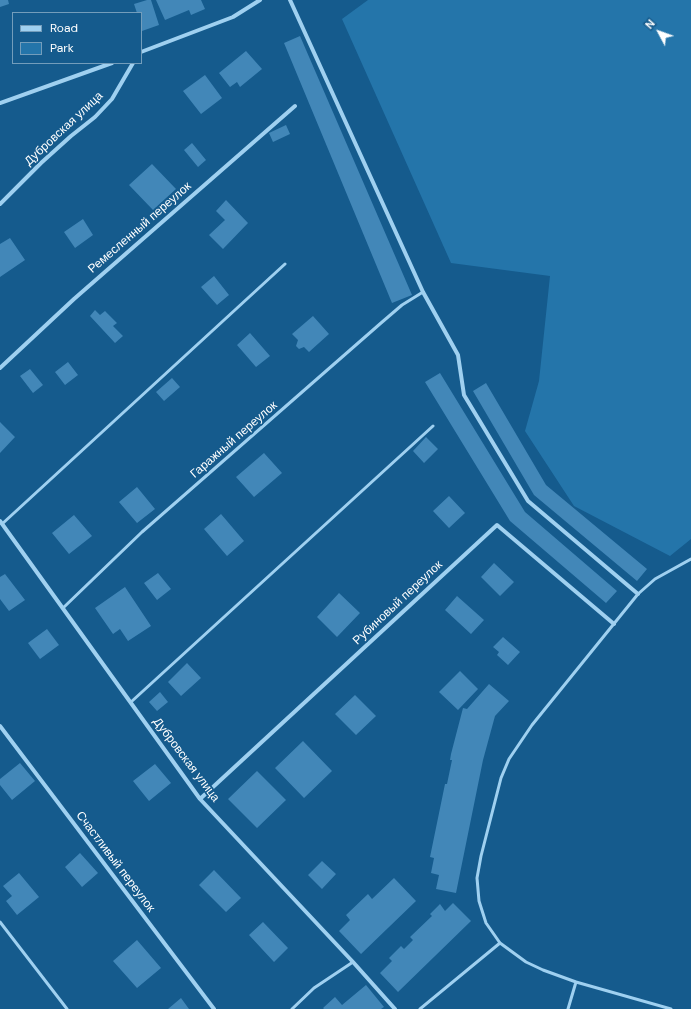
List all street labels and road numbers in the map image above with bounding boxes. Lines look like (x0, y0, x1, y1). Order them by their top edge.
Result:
street label: Дубровская улица (22, 89, 106, 169)
street label: Ремесленный переулок (86, 179, 194, 277)
street label: Гаражный переулок (188, 398, 280, 482)
street label: Рубиновый переулок (350, 558, 446, 648)
street label: Дубровская улица (150, 715, 222, 805)
street label: Счастливый переулок (72, 809, 158, 915)

